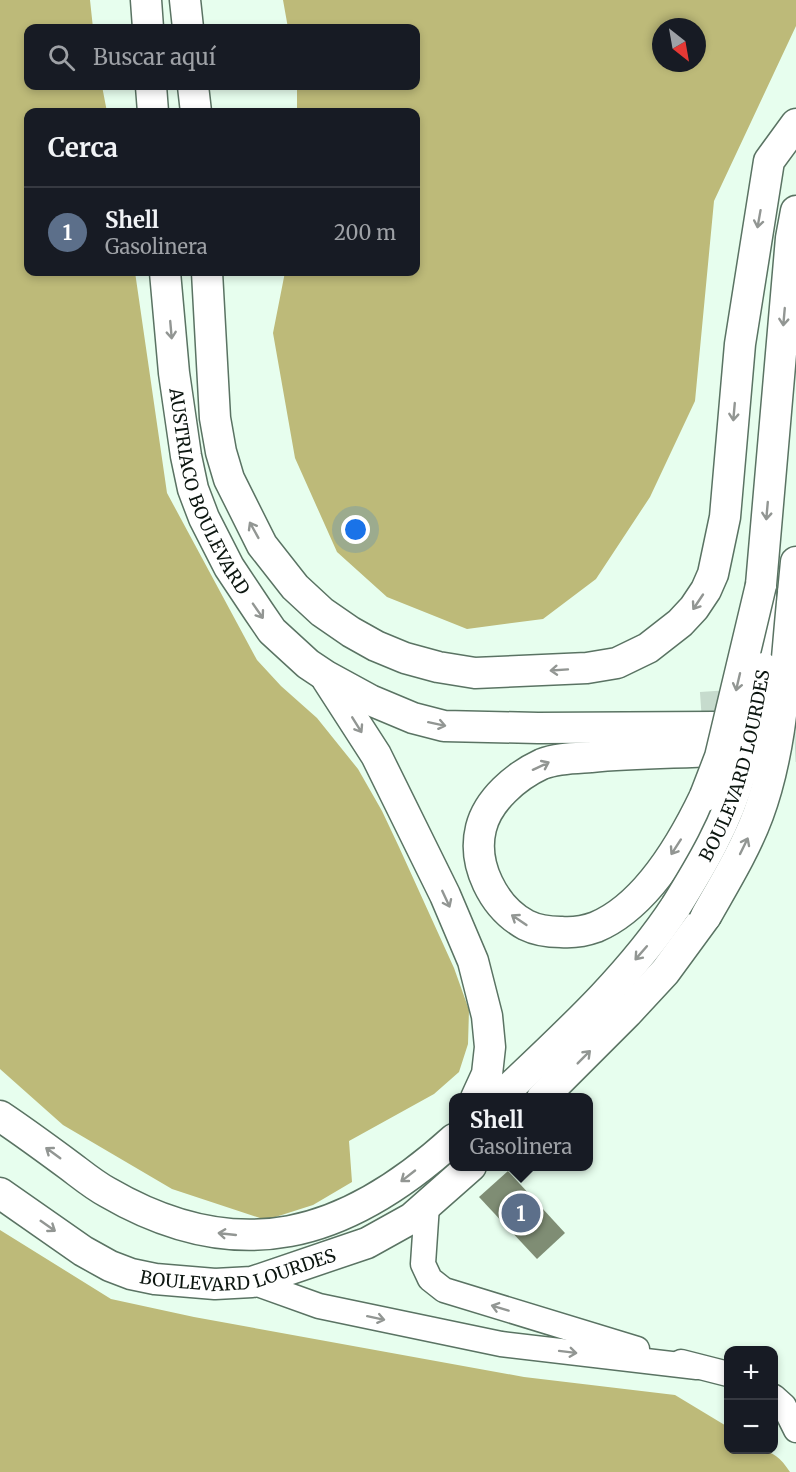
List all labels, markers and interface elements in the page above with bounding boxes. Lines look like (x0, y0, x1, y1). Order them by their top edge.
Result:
north arrow (652, 18, 706, 72)
search box (24, 24, 420, 90)
icon: search (45, 41, 78, 74)
text: Buscar aquí (93, 43, 216, 71)
text: Cerca (48, 131, 118, 164)
text: Shell (105, 206, 159, 234)
one-way arrow (754, 209, 765, 228)
text: 1 (63, 220, 72, 245)
text: 200 m (334, 220, 396, 245)
text: Gasolinera (105, 234, 207, 259)
one-way arrow (778, 306, 789, 326)
one-way arrow (166, 319, 177, 339)
street label: AUSTRIACO BOULEVARD (165, 385, 255, 599)
one-way arrow (729, 402, 740, 422)
one-way arrow (761, 501, 772, 521)
your location (341, 515, 370, 544)
one-way arrow (247, 522, 259, 539)
one-way arrow (692, 593, 704, 609)
one-way arrow (252, 603, 264, 619)
one-way arrow (550, 665, 570, 676)
street label: BOULEVARD LOURDES (694, 668, 774, 865)
one-way arrow (731, 673, 743, 692)
one-way arrow (351, 717, 364, 734)
one-way arrow (426, 719, 446, 730)
one-way arrow (531, 759, 549, 771)
one-way arrow (670, 838, 682, 855)
one-way arrow (738, 838, 750, 856)
one-way arrow (441, 889, 453, 907)
one-way arrow (512, 914, 528, 926)
one-way arrow (634, 945, 648, 960)
one-way arrow (577, 1049, 591, 1064)
popup (449, 1093, 593, 1171)
text: Shell (470, 1106, 524, 1134)
text: Gasolinera (470, 1134, 572, 1159)
one-way arrow (45, 1147, 61, 1159)
one-way arrow (400, 1169, 416, 1182)
pin: 1 (502, 1190, 540, 1236)
one-way arrow (39, 1220, 55, 1232)
one-way arrow (218, 1228, 238, 1239)
street label: BOULEVARD LOURDES (138, 1243, 339, 1296)
one-way arrow (491, 1302, 510, 1313)
one-way arrow (366, 1313, 385, 1324)
map controls (724, 1346, 778, 1454)
button: + (724, 1346, 778, 1400)
one-way arrow (557, 1347, 577, 1358)
button: − (724, 1400, 778, 1454)

